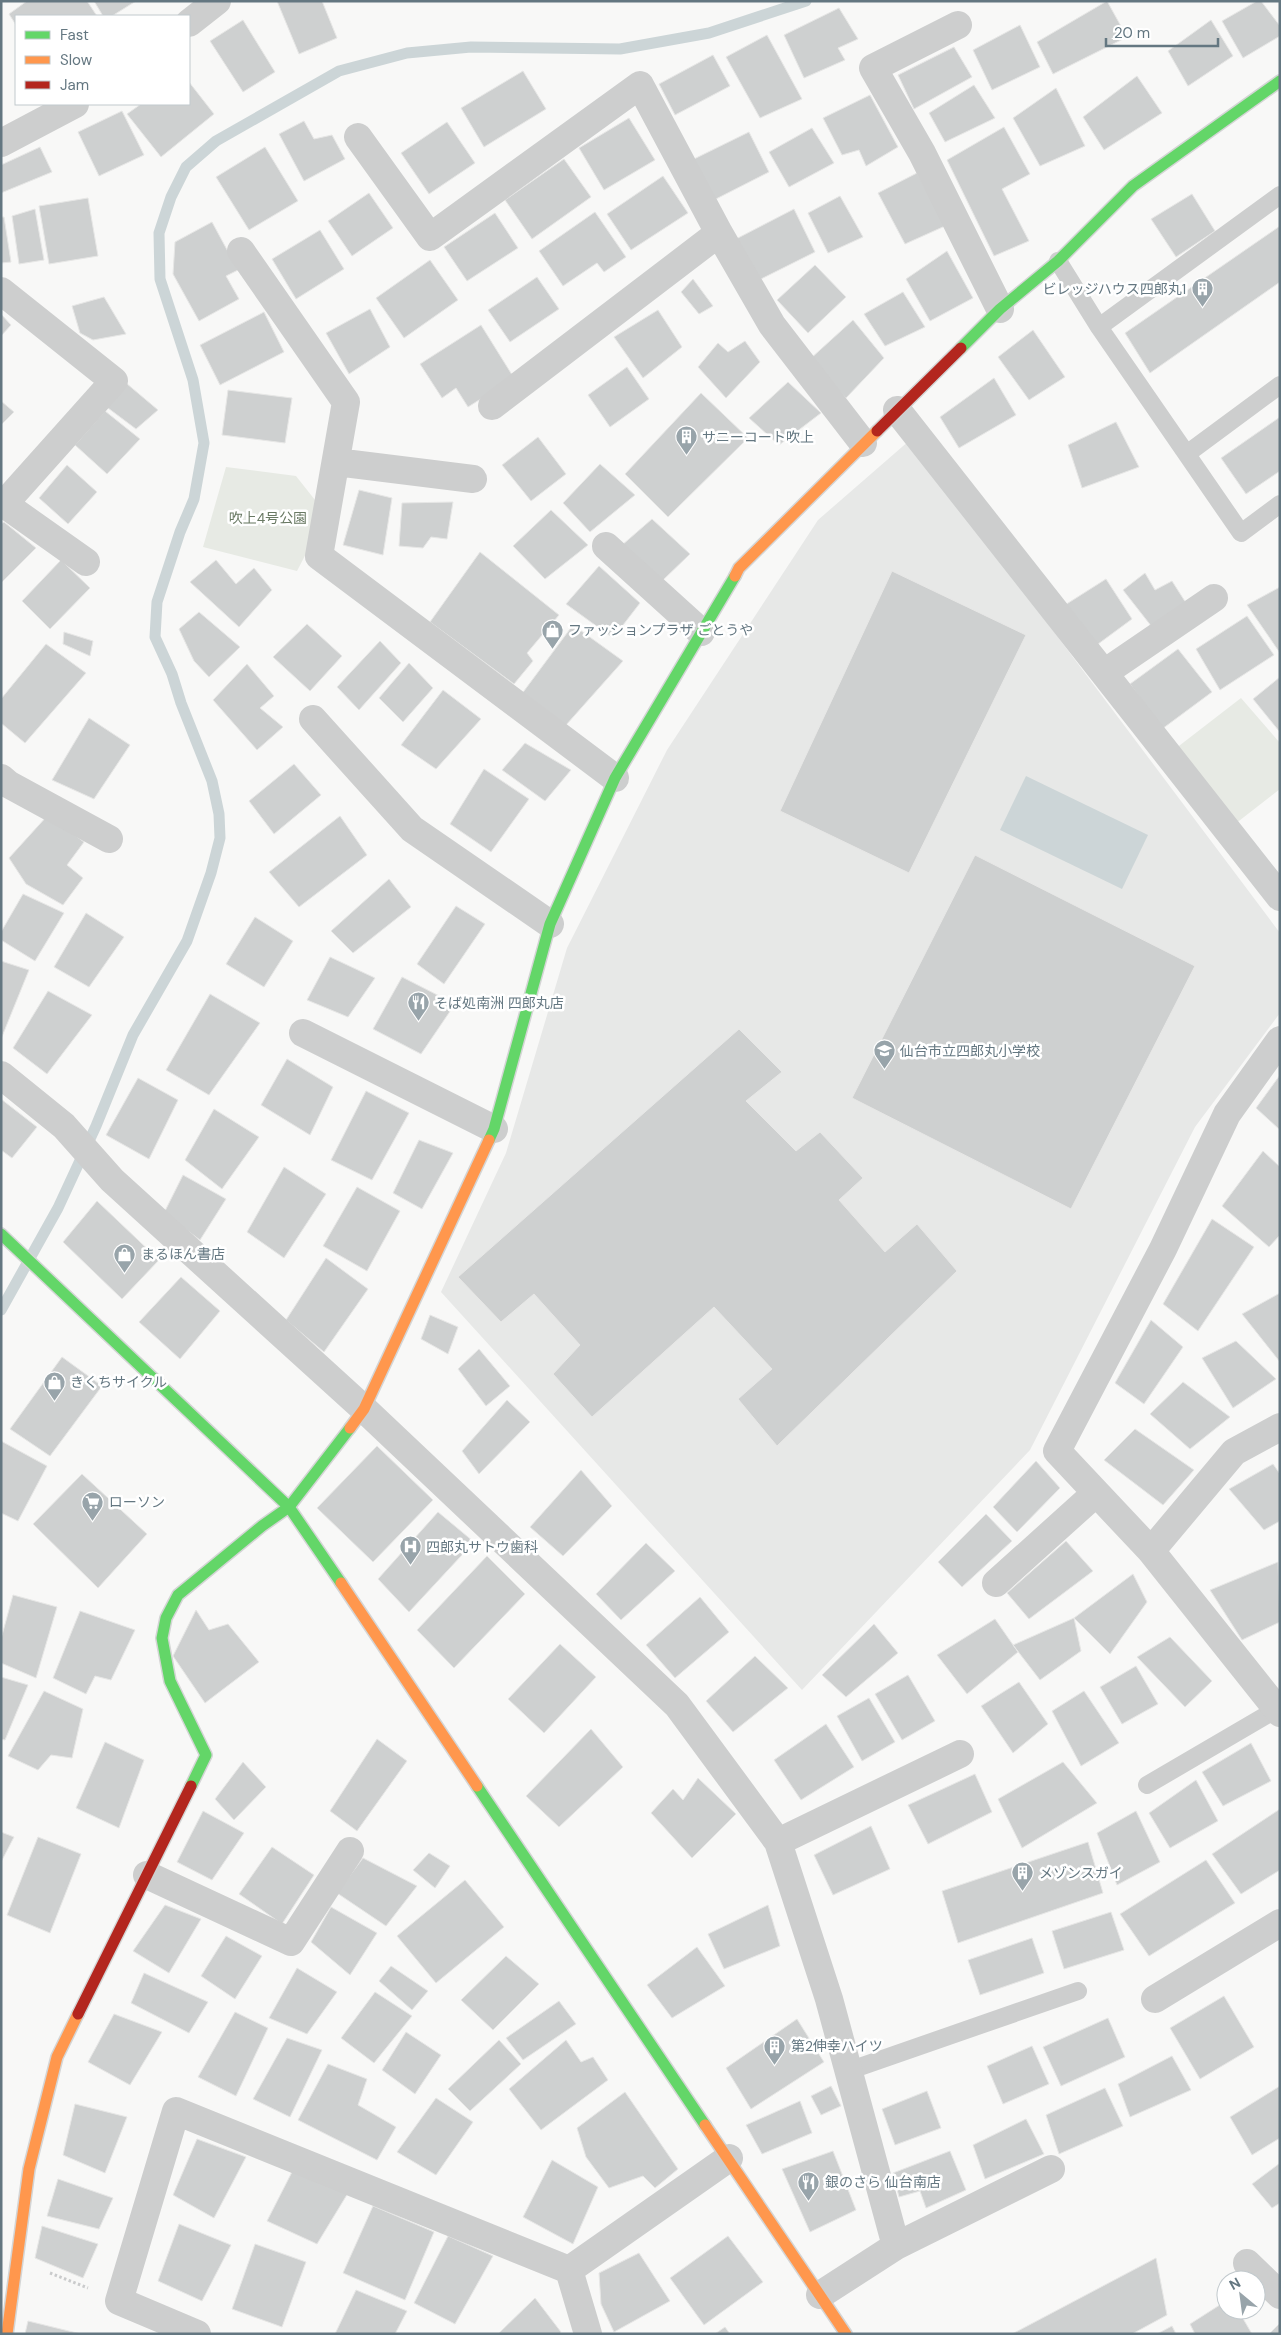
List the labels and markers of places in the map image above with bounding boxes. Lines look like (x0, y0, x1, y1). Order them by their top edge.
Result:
building icon: ビレッジハウス四郎丸1 (1190, 277, 1214, 308)
place label: ビレッジハウス四郎丸1 (1042, 280, 1186, 298)
building icon: サニーコート吹上 (674, 425, 698, 456)
place label: サニーコート吹上 (702, 428, 814, 446)
shop icon: ファッションプラザ ごとうや (540, 618, 564, 649)
place label: ファッションプラザ ごとうや (568, 621, 753, 639)
restaurant icon: そば処南洲 四郎丸店 (406, 991, 430, 1022)
place label: そば処南洲 四郎丸店 (434, 994, 564, 1012)
school or university icon: 仙台市立四郎丸小学校 (872, 1039, 896, 1070)
place label: 仙台市立四郎丸小学校 (900, 1042, 1040, 1060)
shop icon: まるほん書店 (113, 1242, 137, 1273)
place label: まるほん書店 (141, 1245, 225, 1263)
shop icon: きくちサイクル (42, 1370, 66, 1401)
place label: きくちサイクル (70, 1373, 167, 1391)
supermarket icon: ローソン (81, 1490, 105, 1521)
place label: ローソン (109, 1493, 165, 1511)
hospital icon: 四郎丸サトウ歯科 (398, 1535, 422, 1566)
place label: 四郎丸サトウ歯科 (426, 1538, 538, 1556)
building icon: メゾンスガイ (1011, 1861, 1035, 1892)
place label: メゾンスガイ (1039, 1864, 1123, 1882)
building icon: 第2伸幸ハイツ (763, 2034, 787, 2065)
place label: 第2伸幸ハイツ (791, 2037, 883, 2055)
restaurant icon: 銀のさら 仙台南店 (797, 2170, 821, 2201)
place label: 銀のさら 仙台南店 (825, 2173, 941, 2191)

